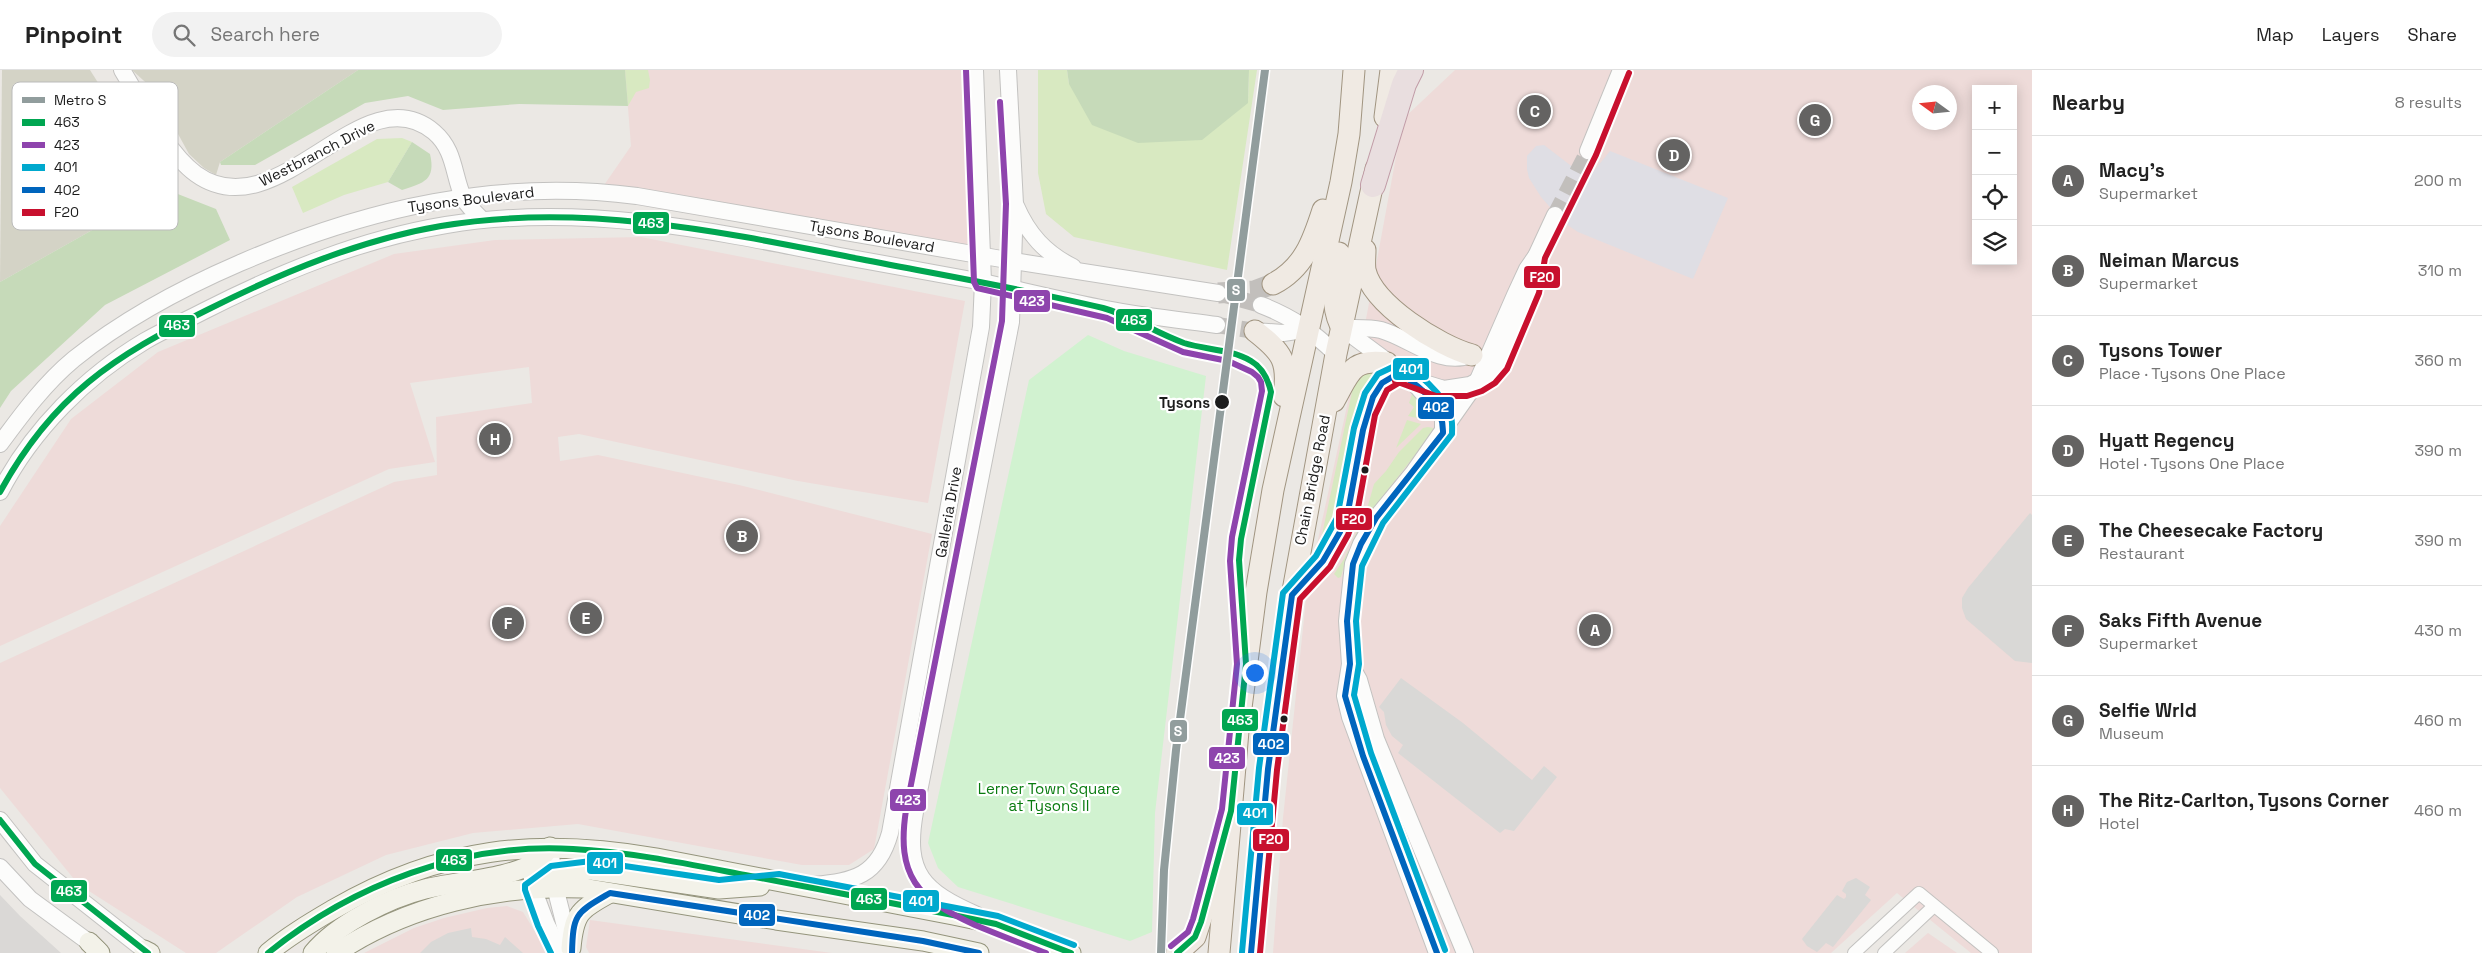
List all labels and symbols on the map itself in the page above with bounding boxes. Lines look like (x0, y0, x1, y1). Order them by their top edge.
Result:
legend (12, 82, 178, 230)
north arrow (1912, 85, 1957, 130)
text: Metro S (54, 91, 106, 109)
pin: C (1519, 92, 1551, 130)
pin: G (1799, 101, 1831, 139)
text: 463 (54, 113, 80, 131)
street label: Westbranch Drive (256, 116, 378, 190)
text: 423 (54, 136, 80, 154)
pin: D (1658, 136, 1690, 174)
text: 401 (54, 158, 78, 176)
text: 402 (54, 181, 80, 199)
street label: Tysons Boulevard (407, 182, 535, 216)
text: F20 (54, 203, 79, 221)
line badge: 463 (632, 211, 670, 235)
text: 463 (638, 214, 664, 232)
street label: Tysons Boulevard (808, 216, 936, 256)
line badge: F20 (1523, 265, 1561, 289)
text: F20 (1530, 268, 1554, 286)
line badge: S (1226, 278, 1246, 302)
text: S (1232, 281, 1241, 299)
line badge: 423 (1013, 289, 1051, 313)
text: 423 (1019, 292, 1045, 310)
line badge: 463 (1115, 308, 1153, 332)
text: 463 (1121, 311, 1147, 329)
line badge: 463 (158, 314, 196, 338)
text: 463 (164, 316, 190, 334)
line badge: 401 (1392, 357, 1430, 381)
text: 401 (1399, 360, 1423, 378)
place label: Tysons (1159, 393, 1210, 412)
marker: Tysons (1213, 393, 1231, 411)
line badge: 402 (1417, 396, 1455, 420)
text: 402 (1423, 398, 1449, 416)
street label: Chain Bridge Road (1290, 413, 1334, 547)
pin: H (479, 420, 511, 458)
street label: Galleria Drive (931, 465, 965, 559)
unlabelled marker (1360, 465, 1370, 475)
line badge: F20 (1335, 507, 1373, 531)
text: F20 (1342, 510, 1366, 528)
pin: B (726, 517, 758, 555)
pin: E (570, 599, 602, 637)
pin: F (492, 604, 524, 642)
pin: A (1579, 611, 1611, 649)
your location (1242, 660, 1268, 686)
line badge: 463 (1221, 708, 1259, 732)
text: 463 (1227, 711, 1253, 729)
unlabelled marker (1279, 714, 1289, 724)
line badge: S (1169, 719, 1188, 743)
text: S (1174, 722, 1183, 740)
line badge: 402 (1252, 732, 1290, 756)
text: 402 (1258, 735, 1284, 753)
line badge: 423 (1208, 746, 1246, 770)
text: 423 (1214, 749, 1240, 767)
park label: Lerner Town Square at Tysons II (978, 779, 1120, 815)
line badge: 423 (889, 788, 927, 812)
text: 423 (895, 791, 921, 809)
line badge: 401 (1236, 802, 1274, 826)
text: 401 (1243, 804, 1267, 822)
line badge: F20 (1252, 828, 1290, 852)
text: F20 (1259, 830, 1283, 848)
line badge: 463 (435, 848, 473, 872)
text: 463 (441, 851, 467, 869)
line badge: 401 (586, 851, 624, 875)
text: 401 (593, 854, 617, 872)
line badge: 463 (50, 879, 88, 903)
text: 463 (56, 882, 82, 900)
line badge: 463 (850, 887, 888, 911)
line badge: 401 (902, 889, 940, 913)
text: 463 (856, 890, 882, 908)
text: 401 (909, 892, 933, 910)
line badge: 402 (738, 903, 776, 927)
text: 402 (744, 906, 770, 924)

